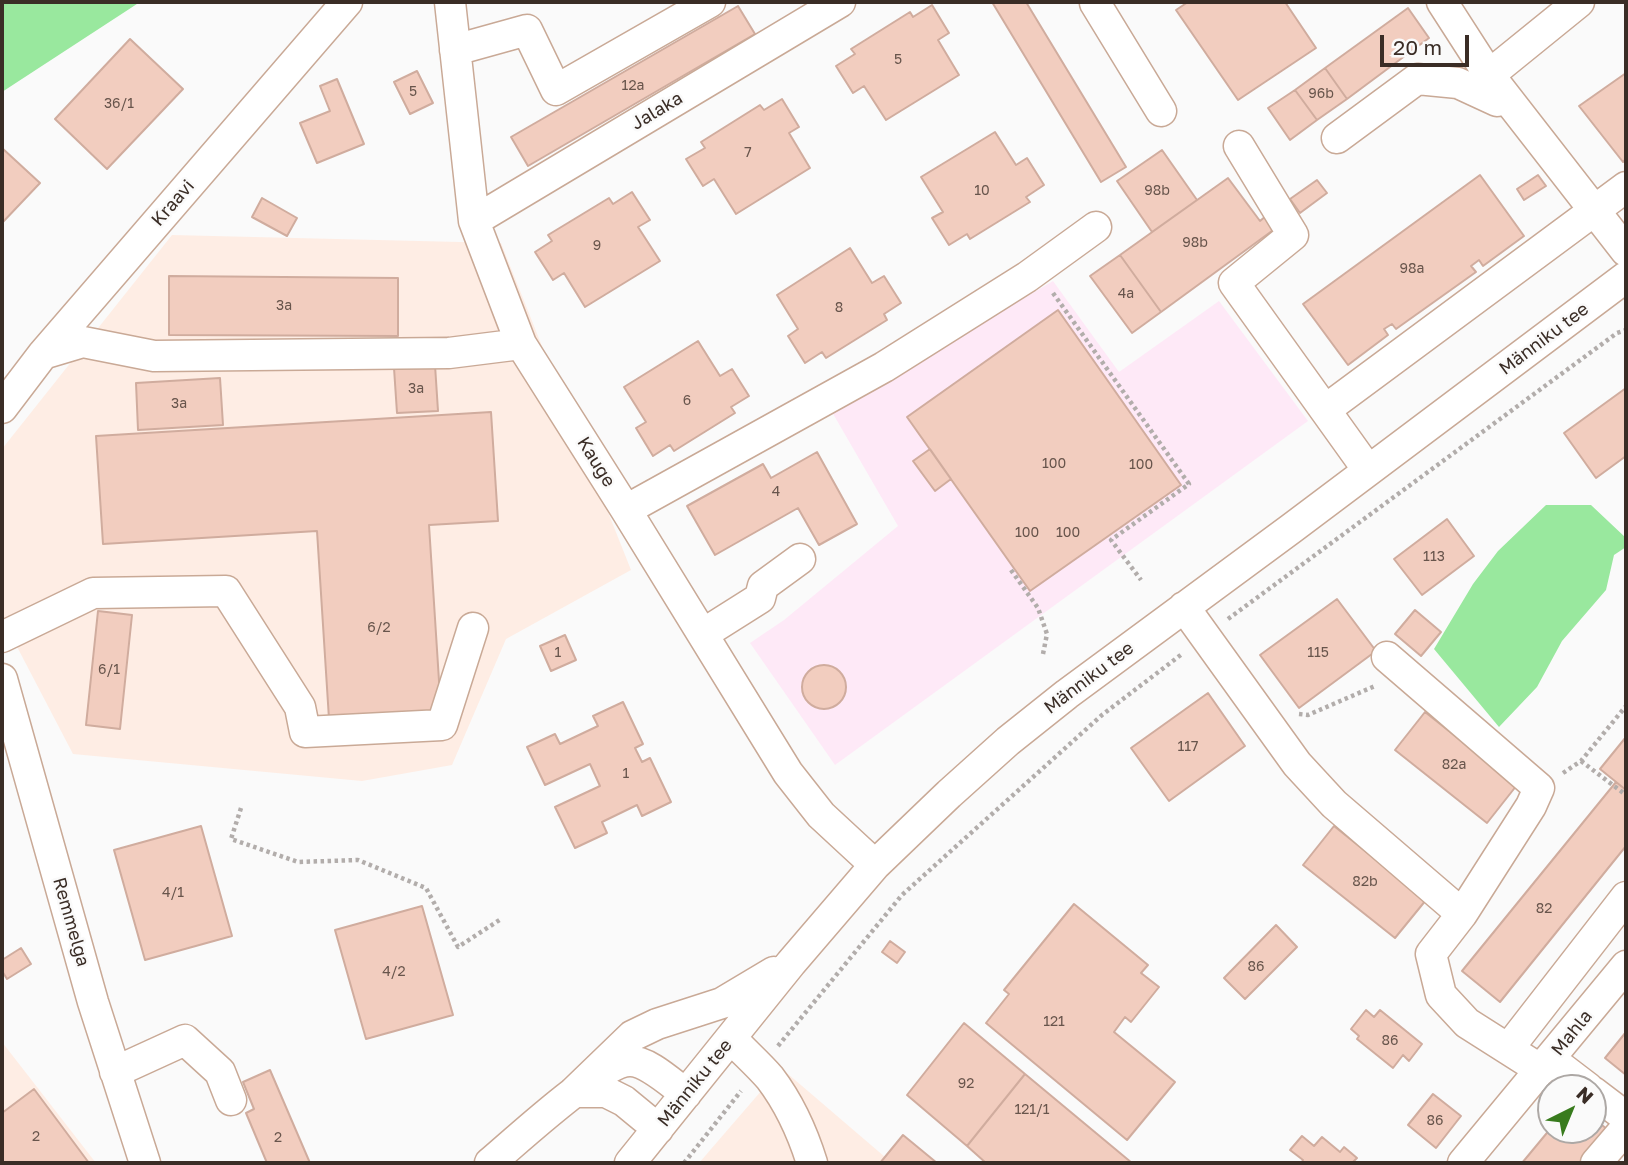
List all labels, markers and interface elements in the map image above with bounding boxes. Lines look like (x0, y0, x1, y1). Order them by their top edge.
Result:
scale bar (1383, 21, 1472, 65)
text: 20 m (1393, 34, 1442, 60)
house number: 5 (894, 52, 902, 68)
house number: 12a (622, 78, 644, 94)
house number: 5 (409, 84, 417, 100)
house number: 96b (1308, 86, 1334, 102)
street label: Jalaka (627, 87, 687, 135)
house number: 36/1 (104, 96, 134, 112)
house number: 7 (744, 145, 752, 161)
street label: Kraavi (147, 175, 199, 231)
house number: 10 (974, 183, 990, 199)
house number: 98b (1144, 183, 1170, 199)
house number: 98b (1182, 235, 1208, 251)
house number: 9 (593, 238, 601, 254)
house number: 98a (1400, 261, 1424, 277)
house number: 4a (1118, 286, 1134, 302)
house number: 3a (276, 298, 292, 314)
street label: Männiku tee (1495, 298, 1593, 380)
house number: 8 (835, 300, 843, 316)
house number: 3a (408, 381, 424, 397)
house number: 6 (683, 393, 691, 409)
house number: 3a (171, 396, 187, 412)
street label: Kauge (572, 433, 620, 491)
house number: 100 (1042, 456, 1066, 472)
house number: 100 (1129, 457, 1153, 473)
house number: 4 (772, 484, 780, 500)
house number: 100 (1015, 525, 1039, 541)
house number: 100 (1056, 525, 1080, 541)
house number: 113 (1423, 549, 1445, 565)
house number: 6/2 (367, 620, 391, 636)
street label: Männiku tee (1040, 637, 1138, 719)
house number: 1 (555, 645, 561, 661)
house number: 115 (1307, 645, 1329, 661)
house number: 6/1 (98, 662, 120, 678)
house number: 117 (1178, 739, 1198, 755)
house number: 82a (1442, 757, 1466, 773)
house number: 1 (623, 766, 629, 782)
house number: 82b (1352, 874, 1378, 890)
street label: Remmelga (48, 875, 94, 969)
house number: 4/1 (162, 885, 184, 901)
house number: 82 (1536, 901, 1552, 917)
house number: 86 (1247, 959, 1265, 975)
house number: 4/2 (382, 964, 406, 980)
street label: Mahla (1547, 1006, 1597, 1060)
house number: 121 (1043, 1014, 1065, 1030)
house number: 86 (1381, 1033, 1399, 1049)
street label: Männiku tee (653, 1035, 737, 1131)
north arrow (1537, 1074, 1607, 1144)
house number: 92 (958, 1076, 974, 1092)
text: N (1572, 1081, 1598, 1108)
house number: 121/1 (1014, 1102, 1050, 1118)
house number: 86 (1426, 1113, 1444, 1129)
house number: 2 (32, 1129, 40, 1145)
house number: 2 (274, 1130, 282, 1146)

